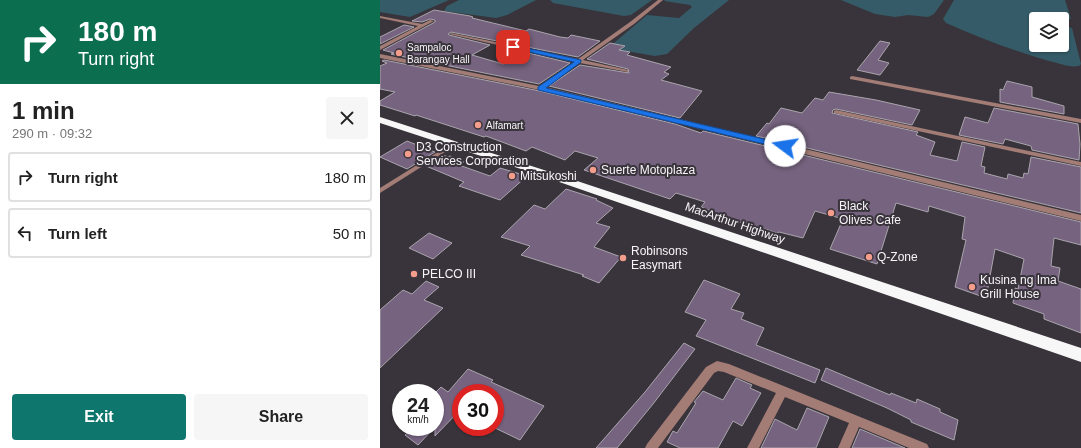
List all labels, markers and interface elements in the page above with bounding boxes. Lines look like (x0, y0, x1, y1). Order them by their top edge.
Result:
map controls (1029, 12, 1069, 52)
button: layers (1029, 12, 1069, 52)
icon: right (12, 16, 64, 68)
text: 180 m (78, 16, 157, 47)
pin (496, 30, 530, 64)
icon: arrive (502, 36, 524, 58)
place label: Sampaloc Barangay Hall (407, 42, 470, 65)
marker: Sampaloc Barangay Hall (394, 48, 404, 58)
text: Turn right (78, 49, 154, 69)
text: 1 min (12, 97, 75, 124)
button: close (326, 97, 368, 139)
marker: Alfamart (473, 120, 483, 130)
place label: Alfamart (486, 120, 523, 131)
position arrow (764, 125, 806, 167)
text: 290 m · 09:32 (12, 126, 92, 141)
place label: D3 Construction Services Corporation (416, 140, 528, 168)
marker: D3 Construction Services Corporation (403, 149, 413, 159)
place label: Suerte Motoplaza (601, 163, 695, 177)
marker: Suerte Motoplaza (588, 165, 598, 175)
icon: right (14, 166, 36, 188)
text: Turn right (48, 169, 118, 186)
text: 180 m (324, 169, 366, 186)
place label: Mitsukoshi (520, 169, 577, 183)
marker: Mitsukoshi (507, 171, 517, 181)
street label: MacArthur Highway (683, 199, 787, 247)
place label: Black Olives Cafe (839, 199, 901, 227)
marker: Black Olives Cafe (826, 208, 836, 218)
icon: left (14, 222, 36, 244)
text: Turn left (48, 225, 107, 242)
text: 50 m (333, 225, 366, 242)
place label: Robinsons Easymart (631, 244, 688, 272)
place label: Q-Zone (877, 250, 918, 264)
marker: Q-Zone (864, 252, 874, 262)
marker: Robinsons Easymart (618, 253, 628, 263)
place label: PELCO III (422, 267, 476, 281)
marker: PELCO III (409, 269, 419, 279)
place label: Kusina ng Ima Grill House (980, 273, 1057, 301)
marker: Kusina ng Ima Grill House (967, 282, 977, 292)
speed limit sign: 30 (452, 384, 504, 436)
button: Exit (12, 394, 186, 440)
button: Share (194, 394, 368, 440)
text: 24 (407, 394, 429, 416)
text: km/h (407, 414, 429, 425)

